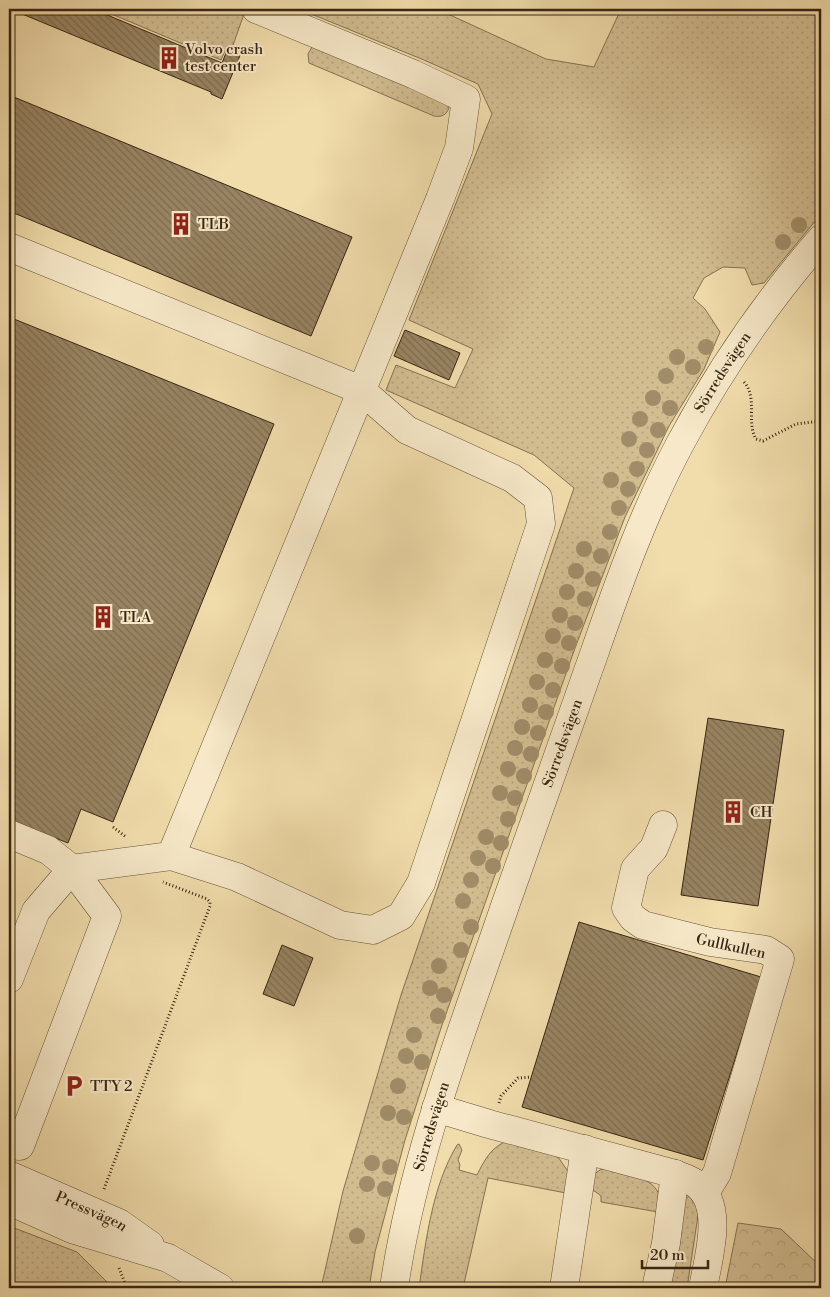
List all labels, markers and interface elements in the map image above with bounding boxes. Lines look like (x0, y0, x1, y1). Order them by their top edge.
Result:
place label: Volvo crash test center (184, 40, 263, 76)
building icon: Volvo crash test center (156, 45, 182, 71)
building icon: TLB (168, 211, 194, 237)
place label: TLB (198, 215, 229, 234)
street label: Sörredsvägen (690, 328, 756, 417)
building icon: TLA (90, 604, 116, 630)
place label: TLA (120, 608, 152, 627)
street label: Sörredsvägen (538, 697, 587, 790)
building icon: CH (720, 799, 746, 825)
place label: CH (750, 803, 773, 822)
street label: Gullkullen (694, 930, 768, 963)
parking icon: TTY 2 (61, 1073, 87, 1099)
place label: TTY 2 (90, 1077, 133, 1096)
street label: Sörredsvägen (410, 1079, 454, 1173)
street label: Pressvägen (52, 1187, 131, 1236)
scale bar (642, 1237, 709, 1269)
text: 20 m (650, 1246, 685, 1265)

